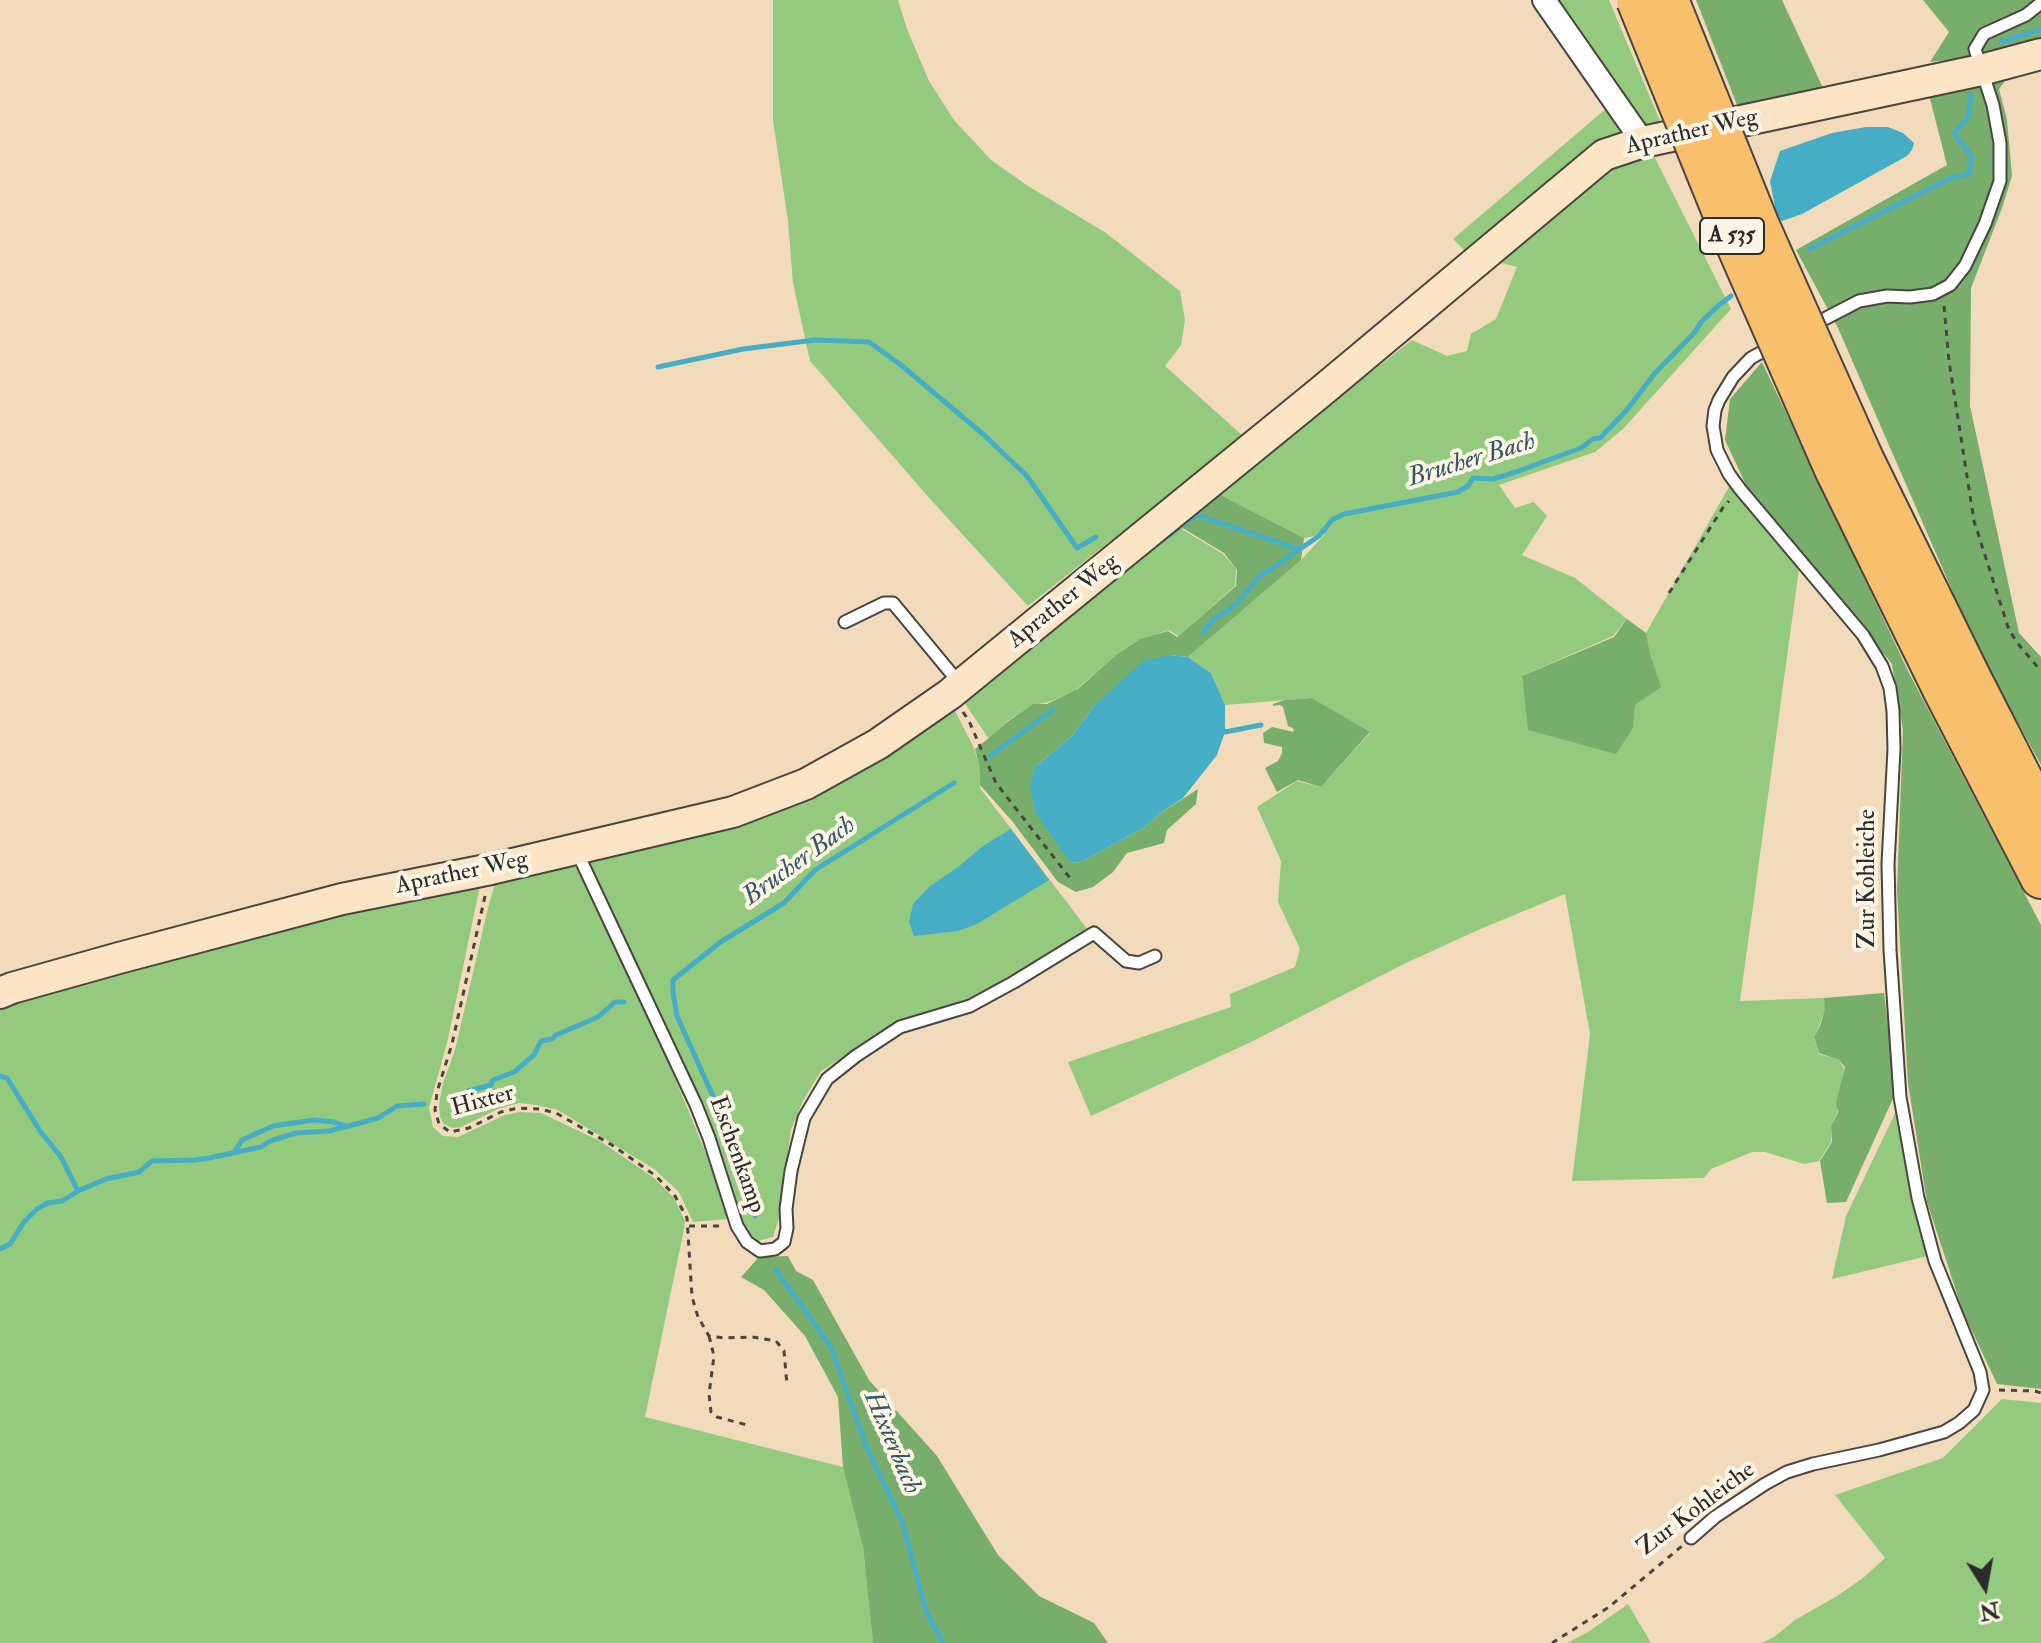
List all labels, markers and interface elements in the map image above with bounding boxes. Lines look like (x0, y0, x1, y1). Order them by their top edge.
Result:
street label: Aprather Weg (1623, 104, 1761, 162)
road number: A 535 (1700, 218, 1764, 254)
water label: Brucher Bach (1404, 427, 1540, 495)
street label: Aprather Weg (1003, 548, 1125, 656)
street label: Zur Kohleiche (1855, 809, 1883, 949)
water label: Brucher Bach (738, 811, 862, 913)
street label: Aprather Weg (393, 846, 531, 902)
street label: Hixter (449, 1080, 517, 1124)
street label: Eschenkamp (702, 1093, 770, 1217)
water label: Hixterbach (855, 1387, 927, 1499)
street label: Zur Kohleiche (1633, 1457, 1761, 1563)
north arrow (1945, 1547, 2025, 1627)
text: N (1977, 1595, 2002, 1626)

